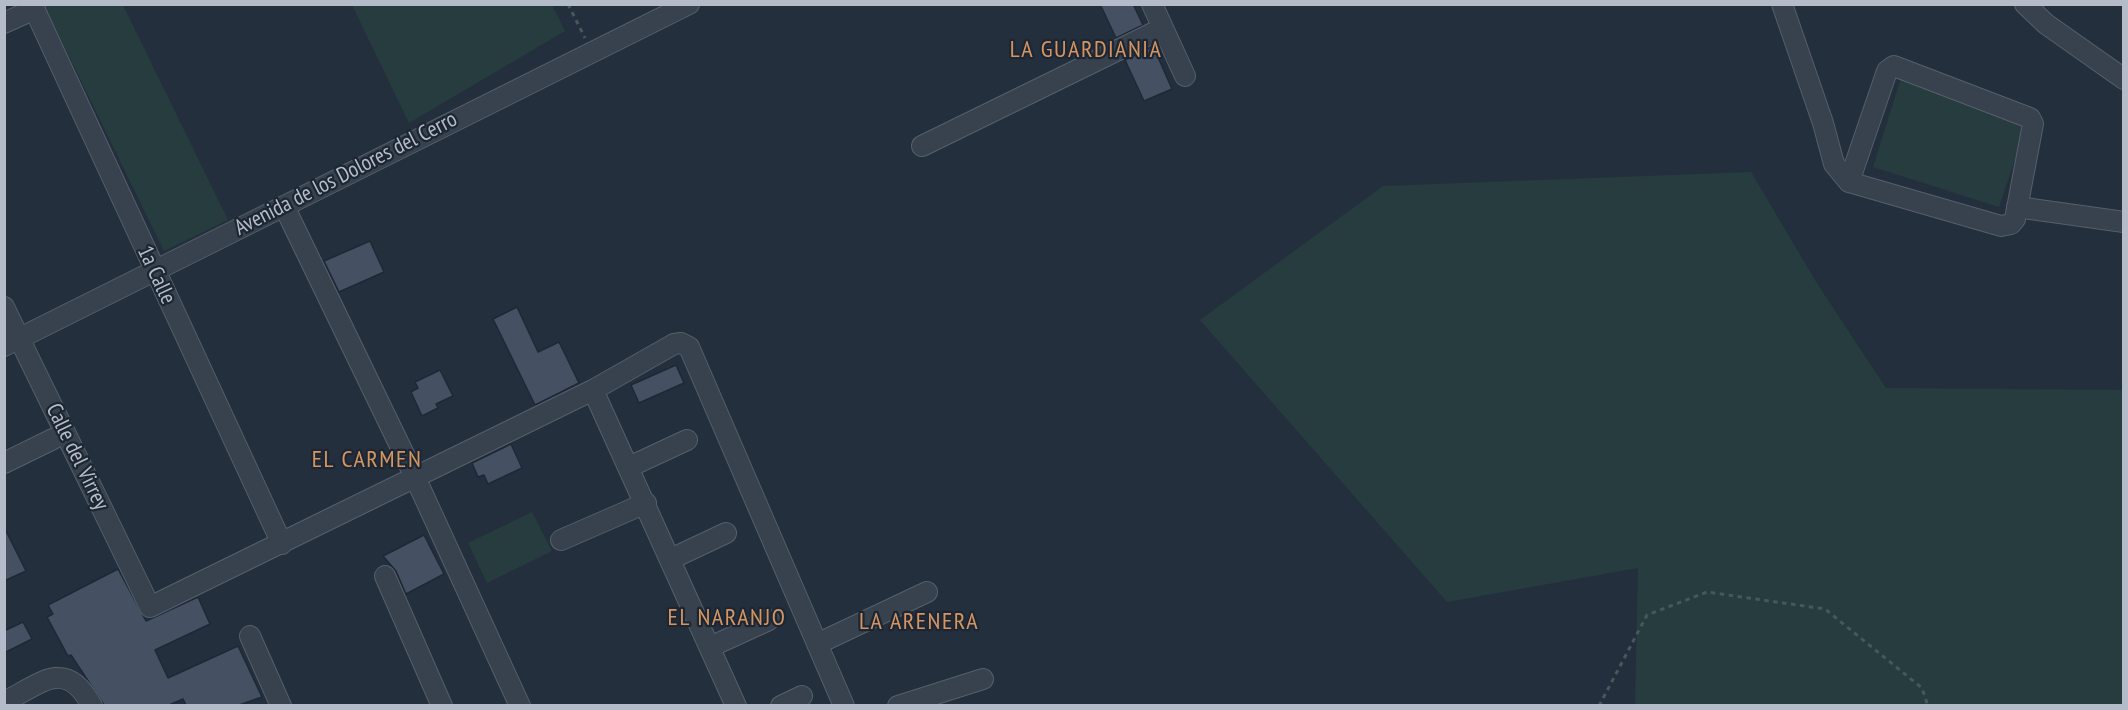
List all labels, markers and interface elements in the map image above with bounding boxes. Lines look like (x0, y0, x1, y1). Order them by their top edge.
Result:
district label: LA GUARDIANIA (1010, 36, 1162, 64)
street label: Avenida de los Dolores del Cerro (230, 106, 462, 242)
street label: 1a Calle (131, 242, 181, 308)
street label: Calle del Virrey (40, 400, 114, 514)
district label: EL CARMEN (312, 446, 422, 474)
district label: EL NARANJO (668, 604, 786, 632)
district label: LA ARENERA (859, 608, 979, 636)

